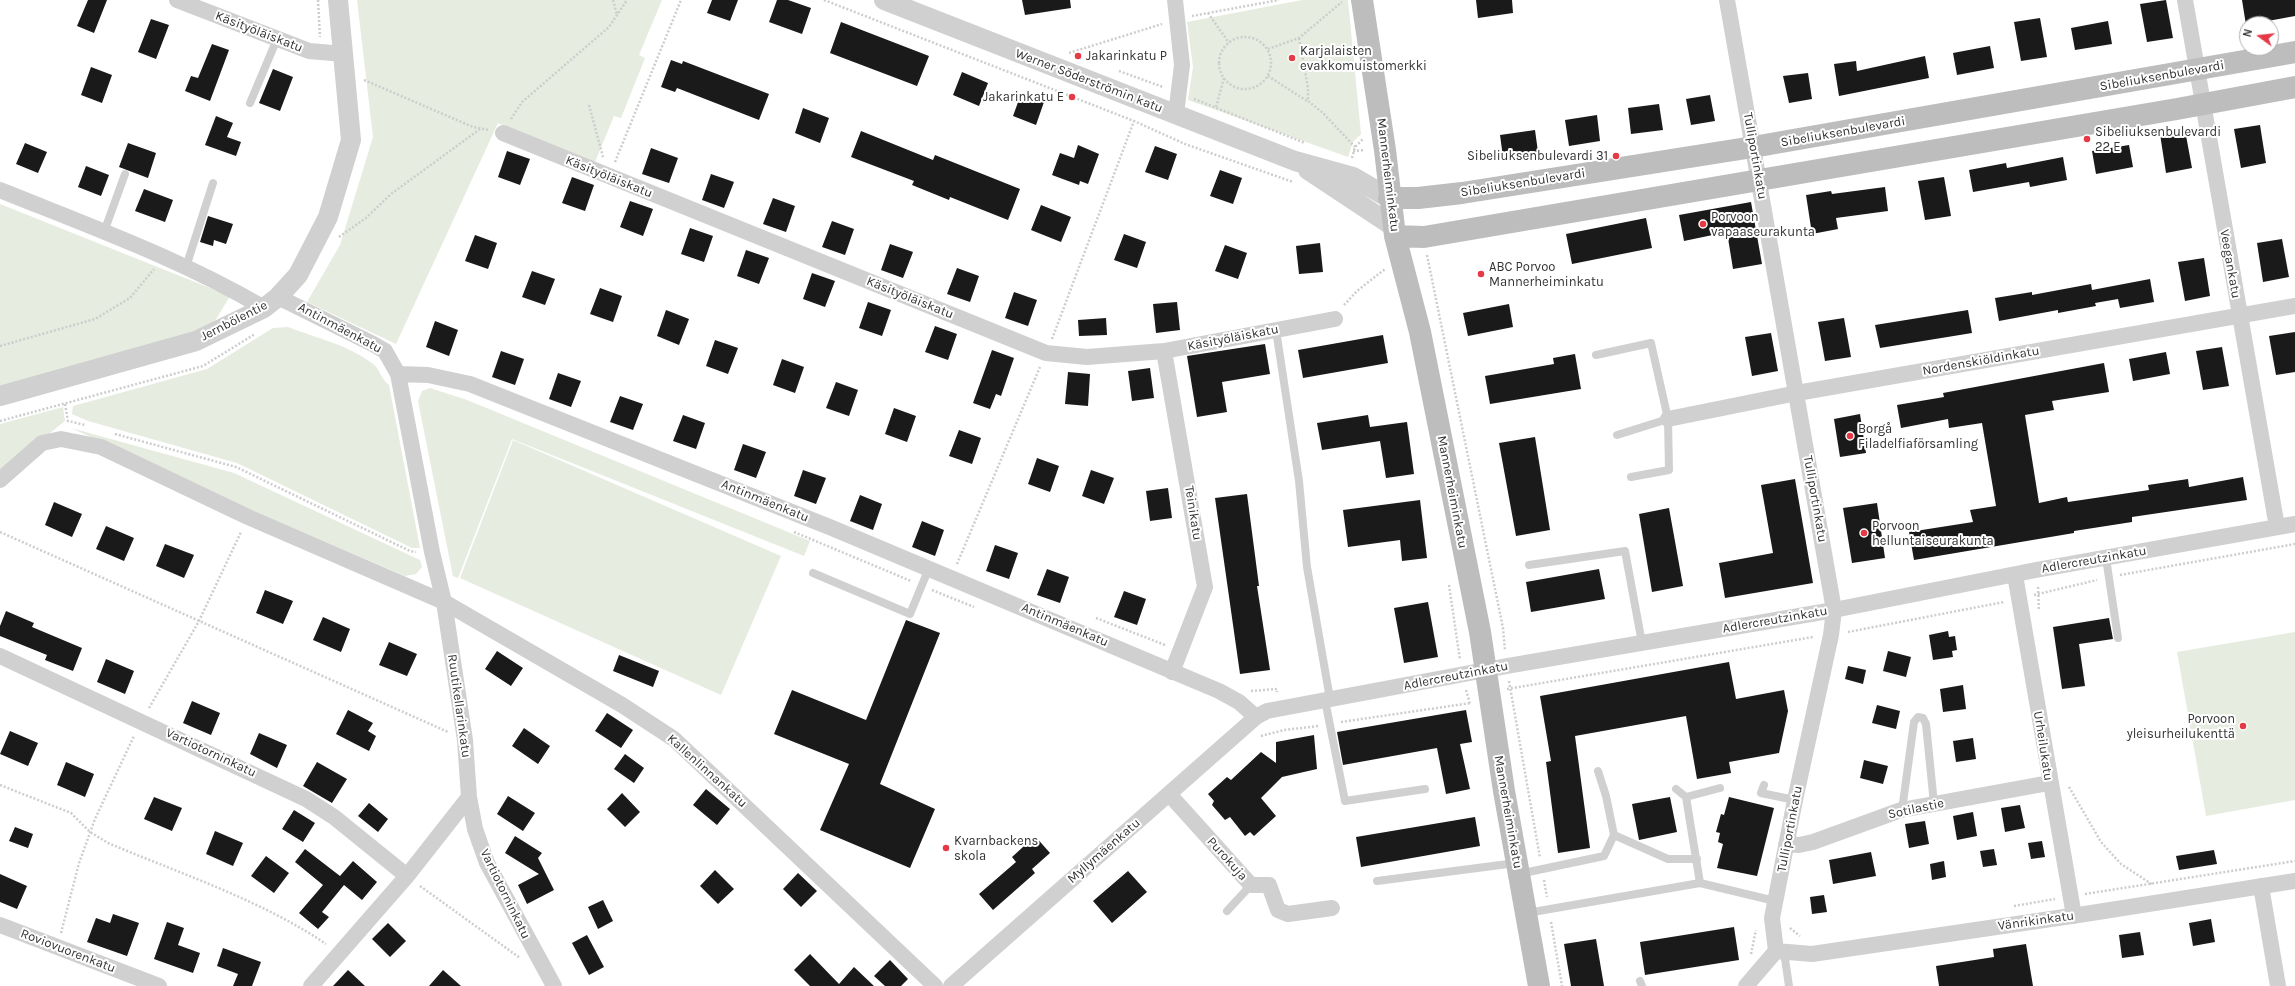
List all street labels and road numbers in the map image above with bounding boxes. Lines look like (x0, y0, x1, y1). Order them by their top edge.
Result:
street label: Käsityöläiskatu (213, 8, 305, 56)
street label: Werner Söderströmin katu (1013, 46, 1165, 116)
street label: Sibeliuksenbulevardi (2099, 57, 2225, 95)
street label: Tulliportinkatu (1740, 111, 1770, 201)
street label: Sibeliuksenbulevardi (1780, 113, 1906, 151)
street label: Mannerheiminkatu (1373, 117, 1403, 233)
street label: Käsityöläiskatu (563, 152, 655, 202)
street label: Sibeliuksenbulevardi (1460, 165, 1586, 201)
street label: Veegankatu (2216, 228, 2244, 300)
street label: Käsityöläiskatu (864, 273, 956, 323)
street label: Jernbölentie (198, 298, 270, 344)
street label: Antinmäenkatu (295, 299, 385, 357)
street label: Käsityöläiskatu (1186, 322, 1280, 354)
street label: Nordenskiöldinkatu (1921, 343, 2041, 379)
street label: Mannerheiminkatu (1433, 434, 1471, 550)
street label: Tulliportinkatu (1800, 454, 1830, 544)
street label: Antinmäenkatu (719, 476, 811, 526)
street label: Teinikatu (1181, 485, 1205, 541)
street label: Adlercreutzinkatu (2040, 543, 2148, 577)
street label: Antinmäenkatu (1019, 600, 1111, 650)
street label: Adlercreutzinkatu (1721, 603, 1829, 637)
street label: Ruutikellarinkatu (444, 653, 474, 759)
street label: Adlercreutzinkatu (1402, 658, 1510, 694)
street label: Urheilukatu (2030, 710, 2056, 782)
street label: Vartiotorninkatu (163, 725, 259, 781)
street label: Kallenlinnankatu (664, 731, 750, 811)
street label: Mannerheiminkatu (1490, 754, 1526, 870)
street label: Tulliportinkatu (1774, 784, 1806, 874)
street label: Sotilastie (1887, 795, 1945, 823)
street label: Myllymäenkatu (1064, 815, 1144, 887)
street label: Purokuja (1203, 834, 1251, 884)
street label: Vartiotorninkatu (476, 846, 534, 942)
street label: Vänrikinkatu (1997, 908, 2075, 934)
street label: Roviovuorenkatu (18, 926, 118, 976)

